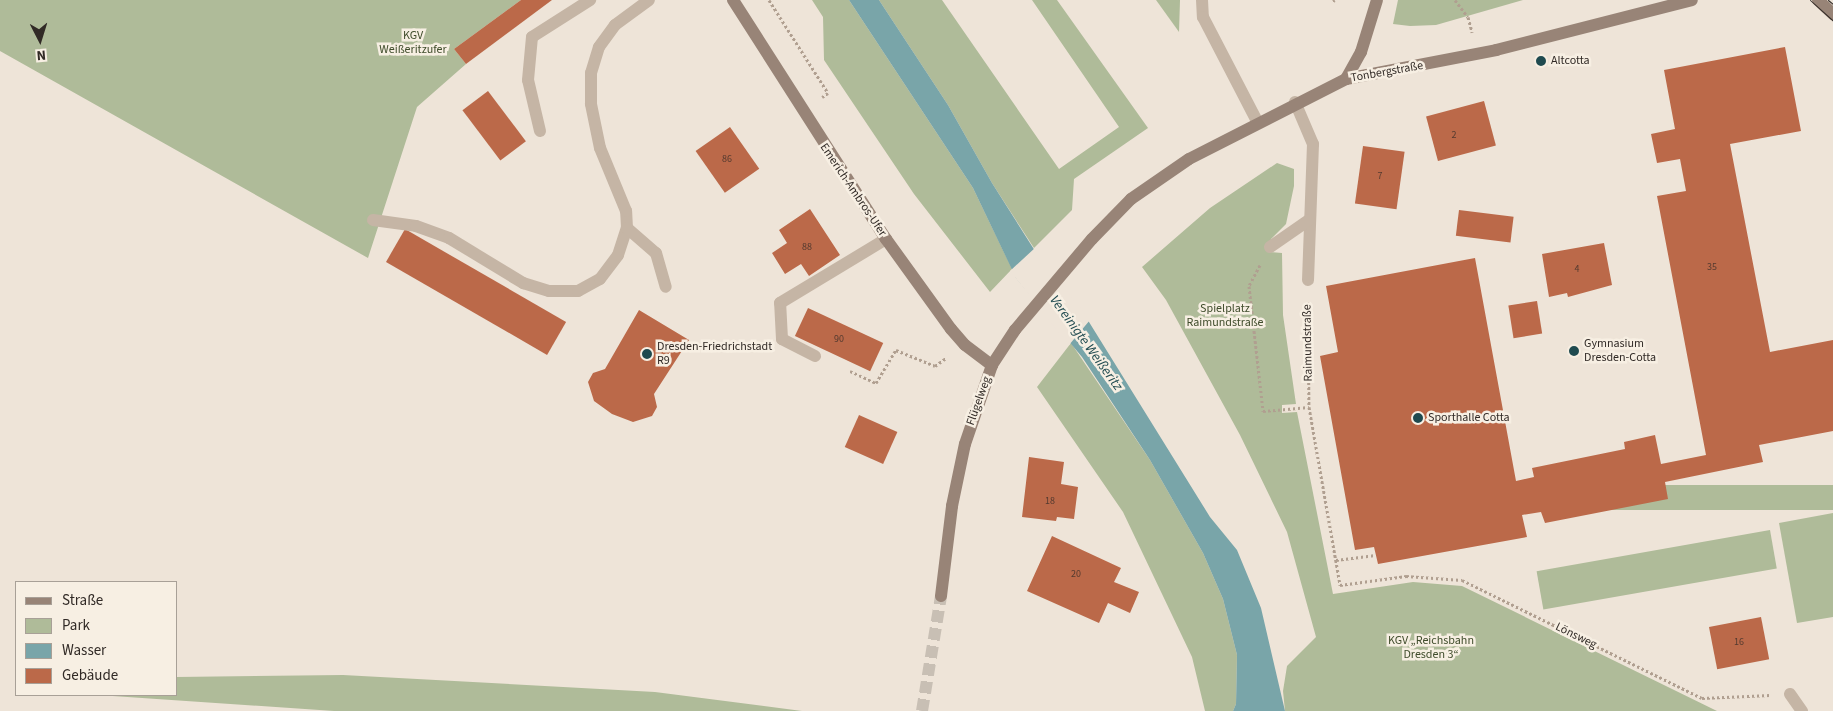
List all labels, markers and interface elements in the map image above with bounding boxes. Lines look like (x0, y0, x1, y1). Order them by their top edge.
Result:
north arrow (15, 15, 65, 65)
park label: KGV Weißeritzufer (379, 29, 447, 57)
text: N (36, 45, 47, 65)
place label: Altcotta (1551, 54, 1590, 68)
marker: Altcotta (1535, 55, 1547, 67)
street label: Tonbergstraße (1350, 59, 1424, 85)
house number: 2 (1452, 130, 1456, 142)
street label: Emerich-Ambros-Ufer (817, 141, 889, 239)
house number: 86 (722, 154, 732, 166)
house number: 7 (1378, 171, 1382, 183)
house number: 88 (802, 242, 812, 254)
house number: 35 (1707, 262, 1717, 274)
house number: 4 (1575, 264, 1579, 276)
water label: Vereinigte Weißeritz (1046, 292, 1126, 394)
park label: Spielplatz Raimundstraße (1186, 302, 1264, 330)
street label: Raimundstraße (1300, 304, 1316, 382)
house number: 90 (834, 334, 844, 346)
place label: Gymnasium Dresden-Cotta (1584, 337, 1656, 365)
place label: Dresden-Friedrichstadt R9 (657, 340, 772, 368)
marker: Gymnasium Dresden-Cotta (1568, 345, 1580, 357)
marker: Dresden-Friedrichstadt R9 (641, 348, 653, 360)
street label: Flügelweg (964, 375, 994, 427)
place label: Sporthalle Cotta (1428, 411, 1510, 425)
marker: Sporthalle Cotta (1412, 412, 1424, 424)
house number: 18 (1045, 496, 1055, 508)
house number: 20 (1071, 569, 1081, 581)
legend (15, 581, 178, 696)
text: Straße (62, 590, 103, 611)
text: Park (62, 615, 90, 636)
street label: Lönsweg (1553, 620, 1599, 652)
park label: KGV „Reichsbahn Dresden 3“ (1388, 634, 1474, 662)
house number: 16 (1734, 637, 1744, 649)
text: Wasser (62, 640, 106, 661)
text: Gebäude (62, 665, 118, 686)

